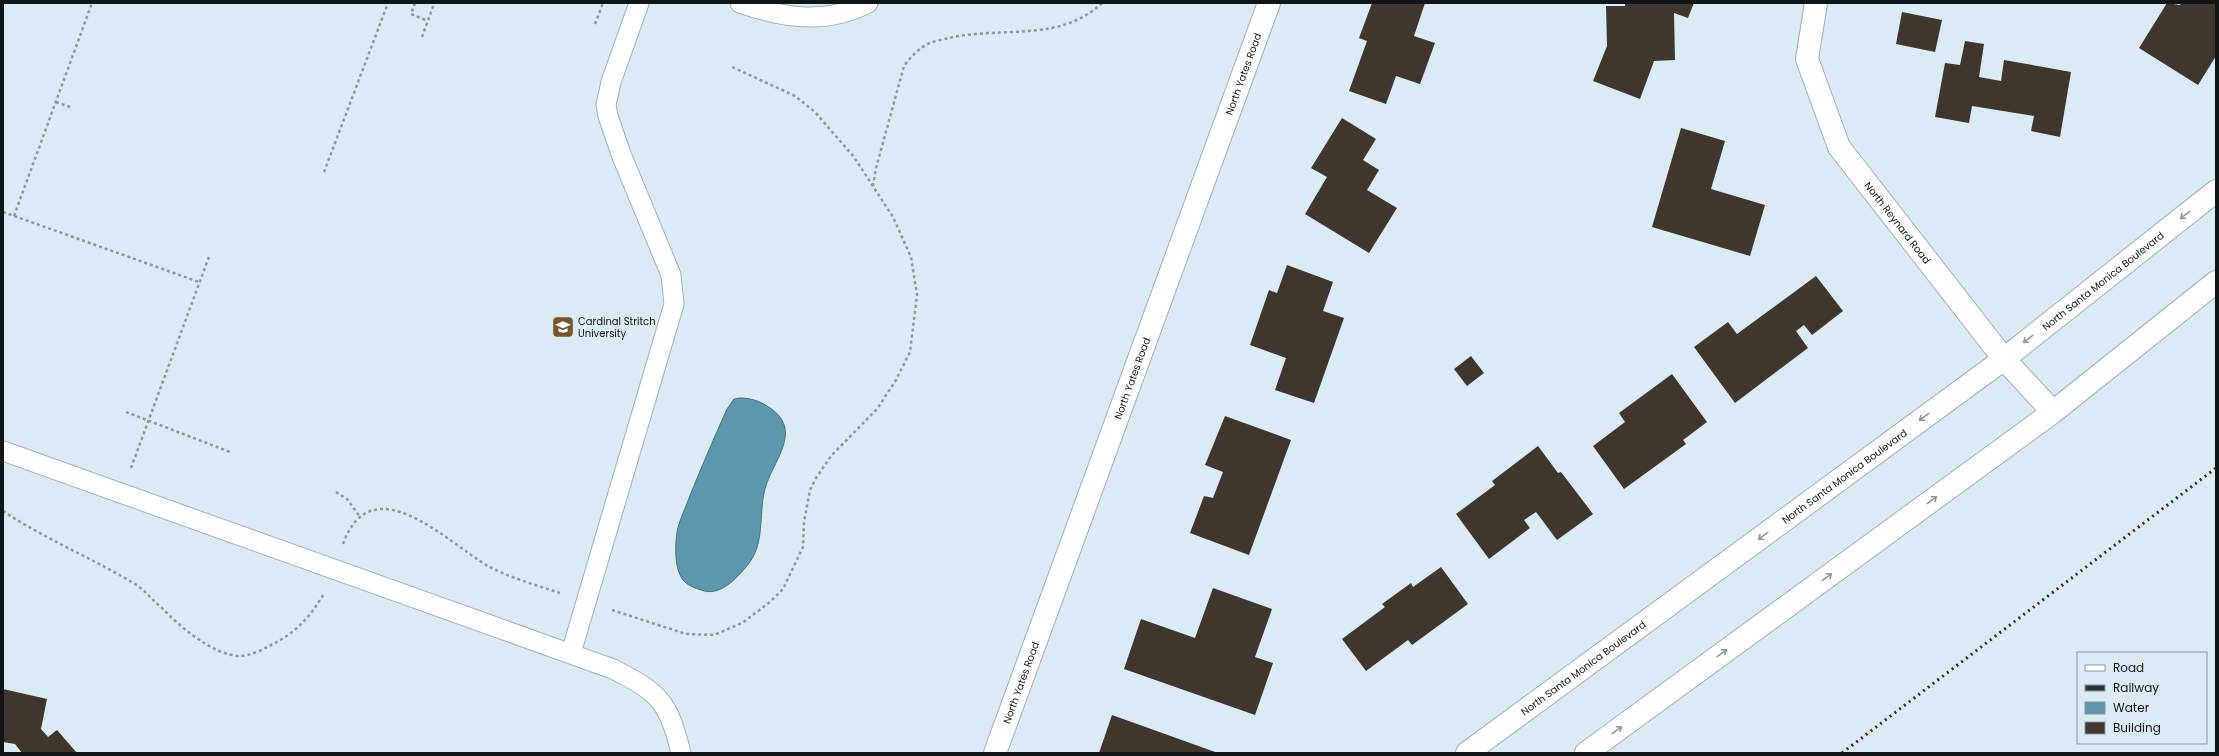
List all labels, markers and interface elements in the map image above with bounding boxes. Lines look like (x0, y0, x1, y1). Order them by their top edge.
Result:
street label: North Yates Road (1221, 31, 1265, 117)
street label: North Reynard Road (1861, 178, 1934, 267)
one-way arrow (2180, 211, 2191, 219)
street label: North Santa Monica Boulevard (2039, 228, 2167, 334)
school or university icon: Cardinal Stritch University (550, 314, 576, 340)
place label: Cardinal Stritch University (578, 314, 656, 341)
street label: North Yates Road (1110, 335, 1154, 421)
one-way arrow (2023, 335, 2034, 343)
one-way arrow (1919, 413, 1930, 421)
street label: North Santa Monica Boulevard (1779, 425, 1910, 527)
one-way arrow (1927, 496, 1938, 504)
one-way arrow (1758, 531, 1769, 540)
one-way arrow (1822, 573, 1833, 581)
street label: North Santa Monica Boulevard (1517, 617, 1649, 719)
street label: North Yates Road (999, 639, 1043, 726)
one-way arrow (1717, 649, 1728, 657)
legend (2077, 652, 2207, 744)
text: Road (2113, 659, 2144, 676)
text: Railway (2113, 679, 2159, 696)
text: Water (2113, 699, 2150, 716)
text: Building (2113, 719, 2161, 736)
one-way arrow (1612, 726, 1623, 734)

